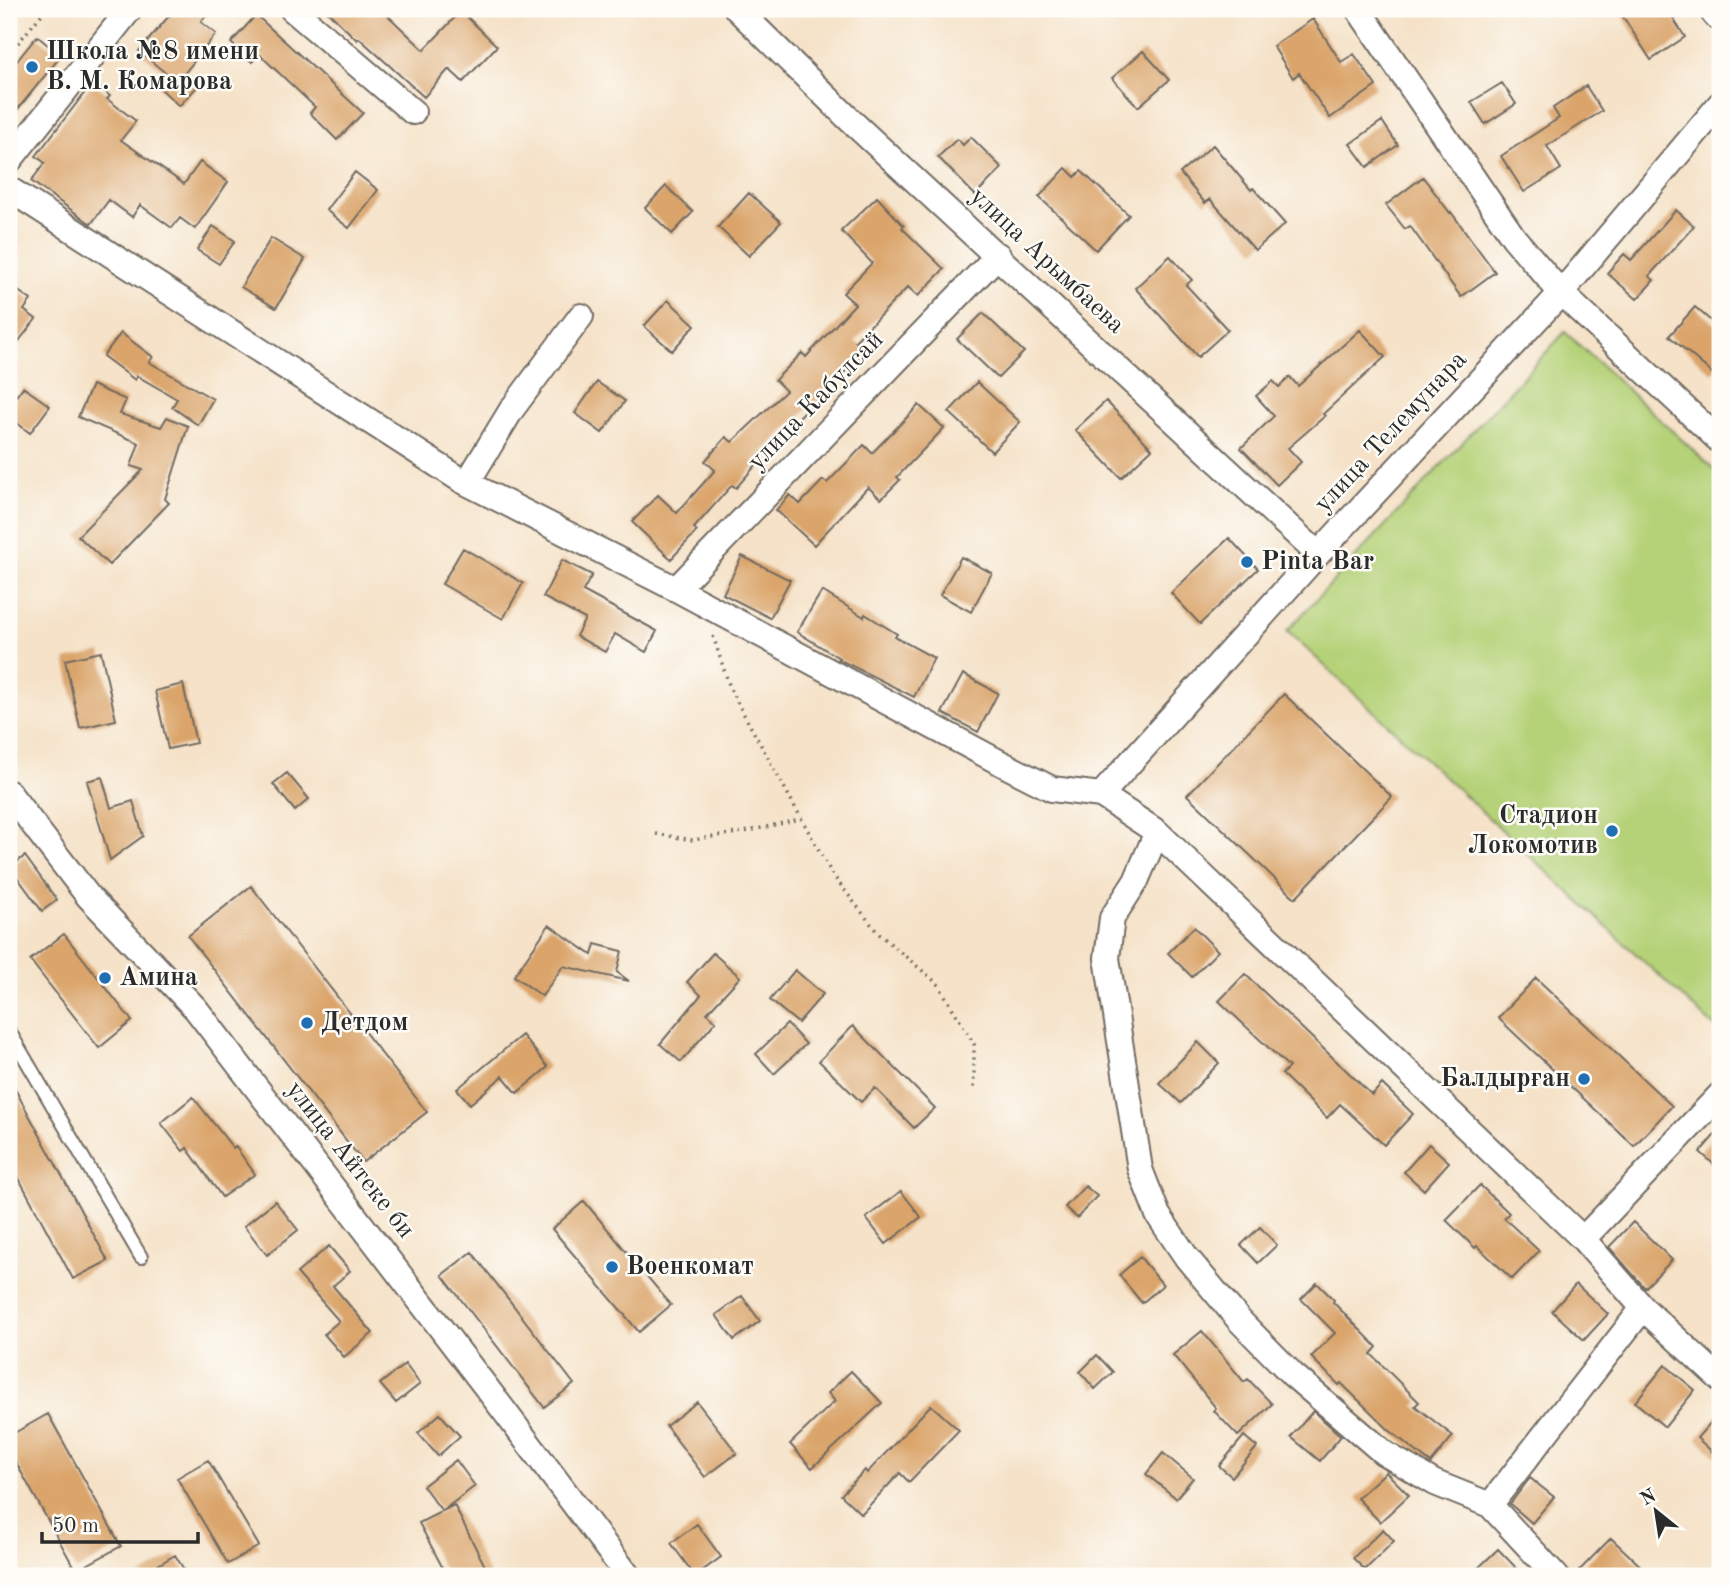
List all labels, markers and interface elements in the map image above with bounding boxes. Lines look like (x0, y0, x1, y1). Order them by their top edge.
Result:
place label: Школа №8 имени В. М. Комарова (46, 39, 259, 95)
marker: Школа №8 имени В. М. Комарова (24, 59, 40, 75)
street label: улица Арымбаева (965, 183, 1129, 339)
street label: улица Кабулсай (743, 326, 889, 476)
street label: улица Телемунара (1310, 346, 1472, 518)
place label: Pinta Bar (1261, 549, 1374, 575)
marker: Pinta Bar (1239, 554, 1255, 570)
place label: Стадион Локомотив (1468, 803, 1598, 859)
marker: Стадион Локомотив (1604, 823, 1620, 839)
place label: Амина (119, 965, 198, 991)
marker: Амина (97, 970, 113, 986)
place label: Детдом (321, 1010, 408, 1036)
marker: Детдом (299, 1015, 315, 1031)
place label: Балдырған (1440, 1066, 1570, 1092)
marker: Балдырған (1576, 1071, 1592, 1087)
street label: улица Айтеке би (281, 1077, 419, 1243)
place label: Военкомат (626, 1254, 754, 1280)
marker: Военкомат (604, 1259, 620, 1275)
north arrow (1620, 1476, 1690, 1546)
text: N (1638, 1486, 1660, 1510)
scale bar (42, 1501, 198, 1545)
text: 50 m (52, 1516, 99, 1537)

